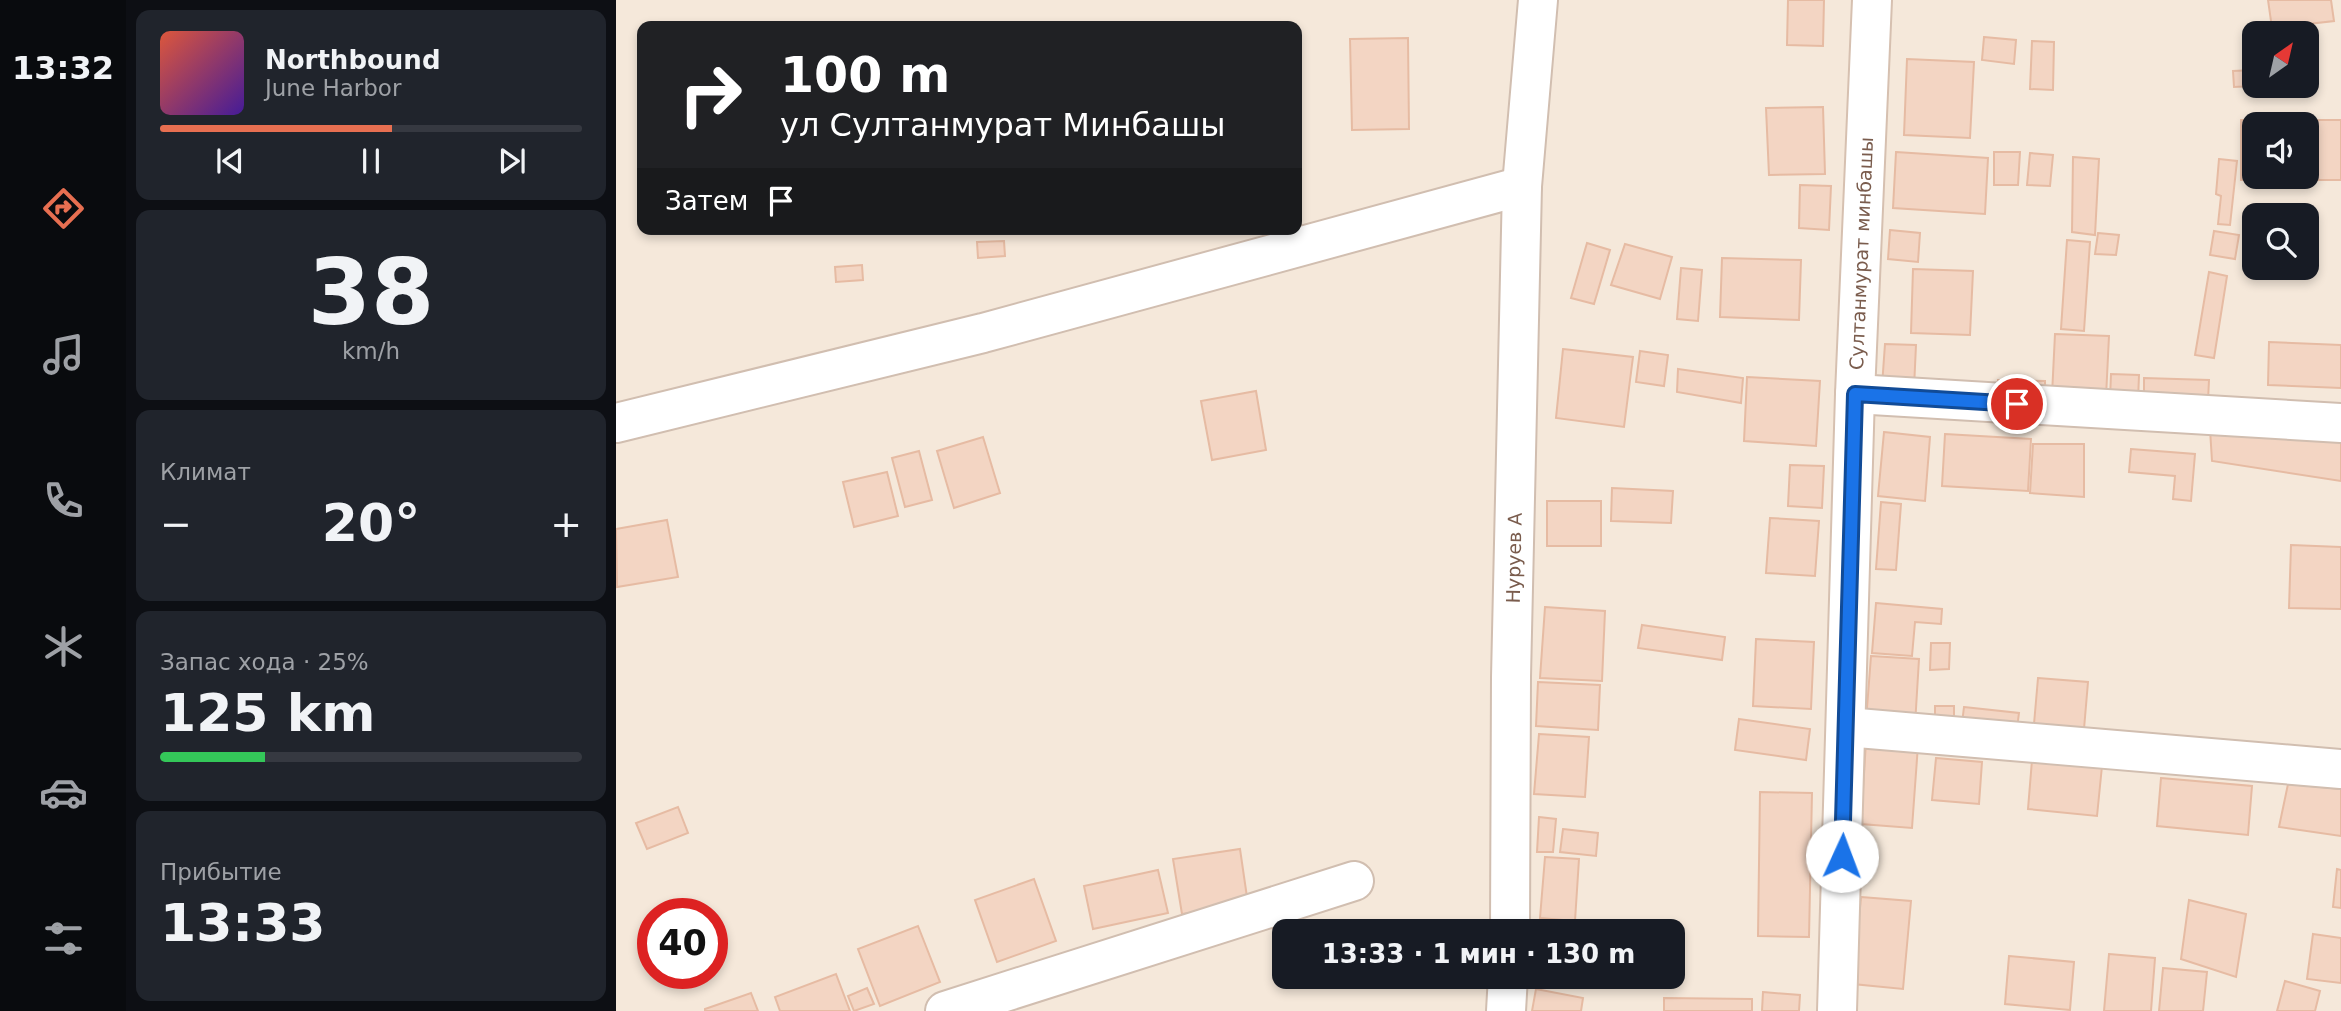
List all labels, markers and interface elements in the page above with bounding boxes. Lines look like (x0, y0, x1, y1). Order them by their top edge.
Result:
north arrow (2242, 21, 2319, 98)
map controls (2242, 21, 2319, 280)
text: Northbound (265, 45, 441, 75)
text: 100 m (780, 47, 950, 104)
text: 13:32 (12, 49, 114, 87)
icon: right (665, 49, 756, 140)
text: June Harbor (265, 75, 401, 101)
text: ул Султанмурат Минбашы (780, 106, 1226, 144)
button: sound (2242, 112, 2319, 189)
street label: Султанмурат минбашы (1845, 136, 1877, 370)
icon: previous (211, 142, 249, 180)
icon: pause (352, 142, 390, 180)
icon: next (493, 142, 531, 180)
icon: arrive (762, 182, 800, 220)
icon: directions (39, 184, 88, 233)
text: Затем (665, 186, 748, 216)
button: search (2242, 203, 2319, 280)
text: 38 (308, 240, 434, 345)
icon: music (39, 330, 88, 379)
text: km/h (342, 338, 400, 364)
pin (1987, 374, 2047, 434)
icon: arrive (1998, 385, 2036, 423)
text: Климат (160, 459, 251, 485)
icon: phone (39, 476, 88, 525)
text: 20° (322, 493, 420, 553)
text: − (160, 502, 192, 546)
text: + (550, 502, 582, 546)
street label: Нуруев А (1502, 512, 1526, 604)
icon: climate (39, 622, 88, 671)
text: Запас хода · 25% (160, 649, 369, 675)
text: 125 km (160, 683, 375, 743)
icon: car (39, 768, 88, 817)
position arrow (1805, 819, 1879, 893)
text: Прибытие (160, 859, 282, 885)
text: 13:33 (160, 893, 326, 953)
speed limit sign: 40 (637, 898, 728, 989)
icon: filters (39, 914, 88, 963)
text: 13:33 · 1 мин · 130 m (1322, 939, 1635, 969)

